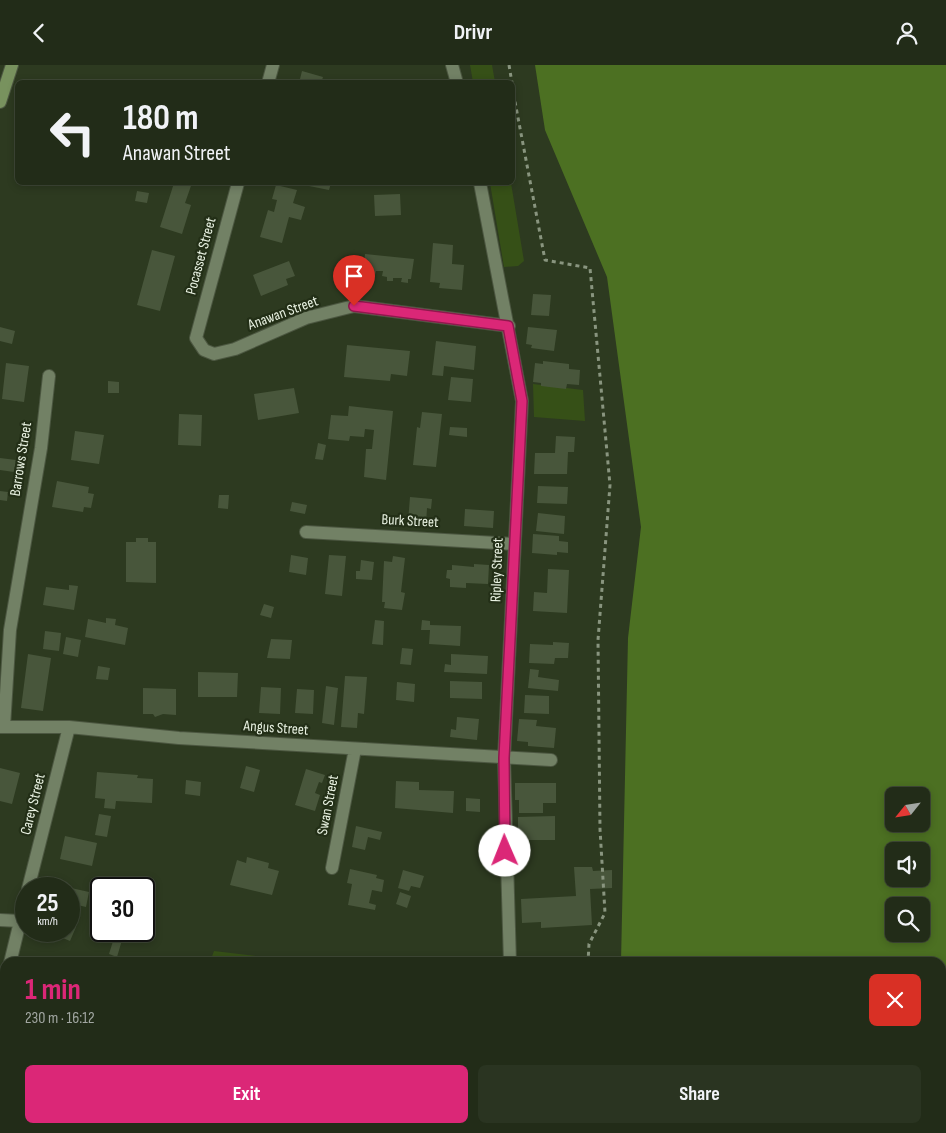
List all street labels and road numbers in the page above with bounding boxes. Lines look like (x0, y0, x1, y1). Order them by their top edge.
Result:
street label: Pocasset Street (182, 215, 221, 297)
street label: Anawan Street (244, 291, 321, 335)
street label: Barrows Street (6, 420, 36, 497)
street label: Burk Street (381, 510, 439, 532)
street label: Ripley Street (486, 537, 508, 603)
street label: Angus Street (242, 716, 309, 740)
street label: Carey Street (16, 771, 50, 837)
street label: Swan Street (313, 773, 343, 837)

